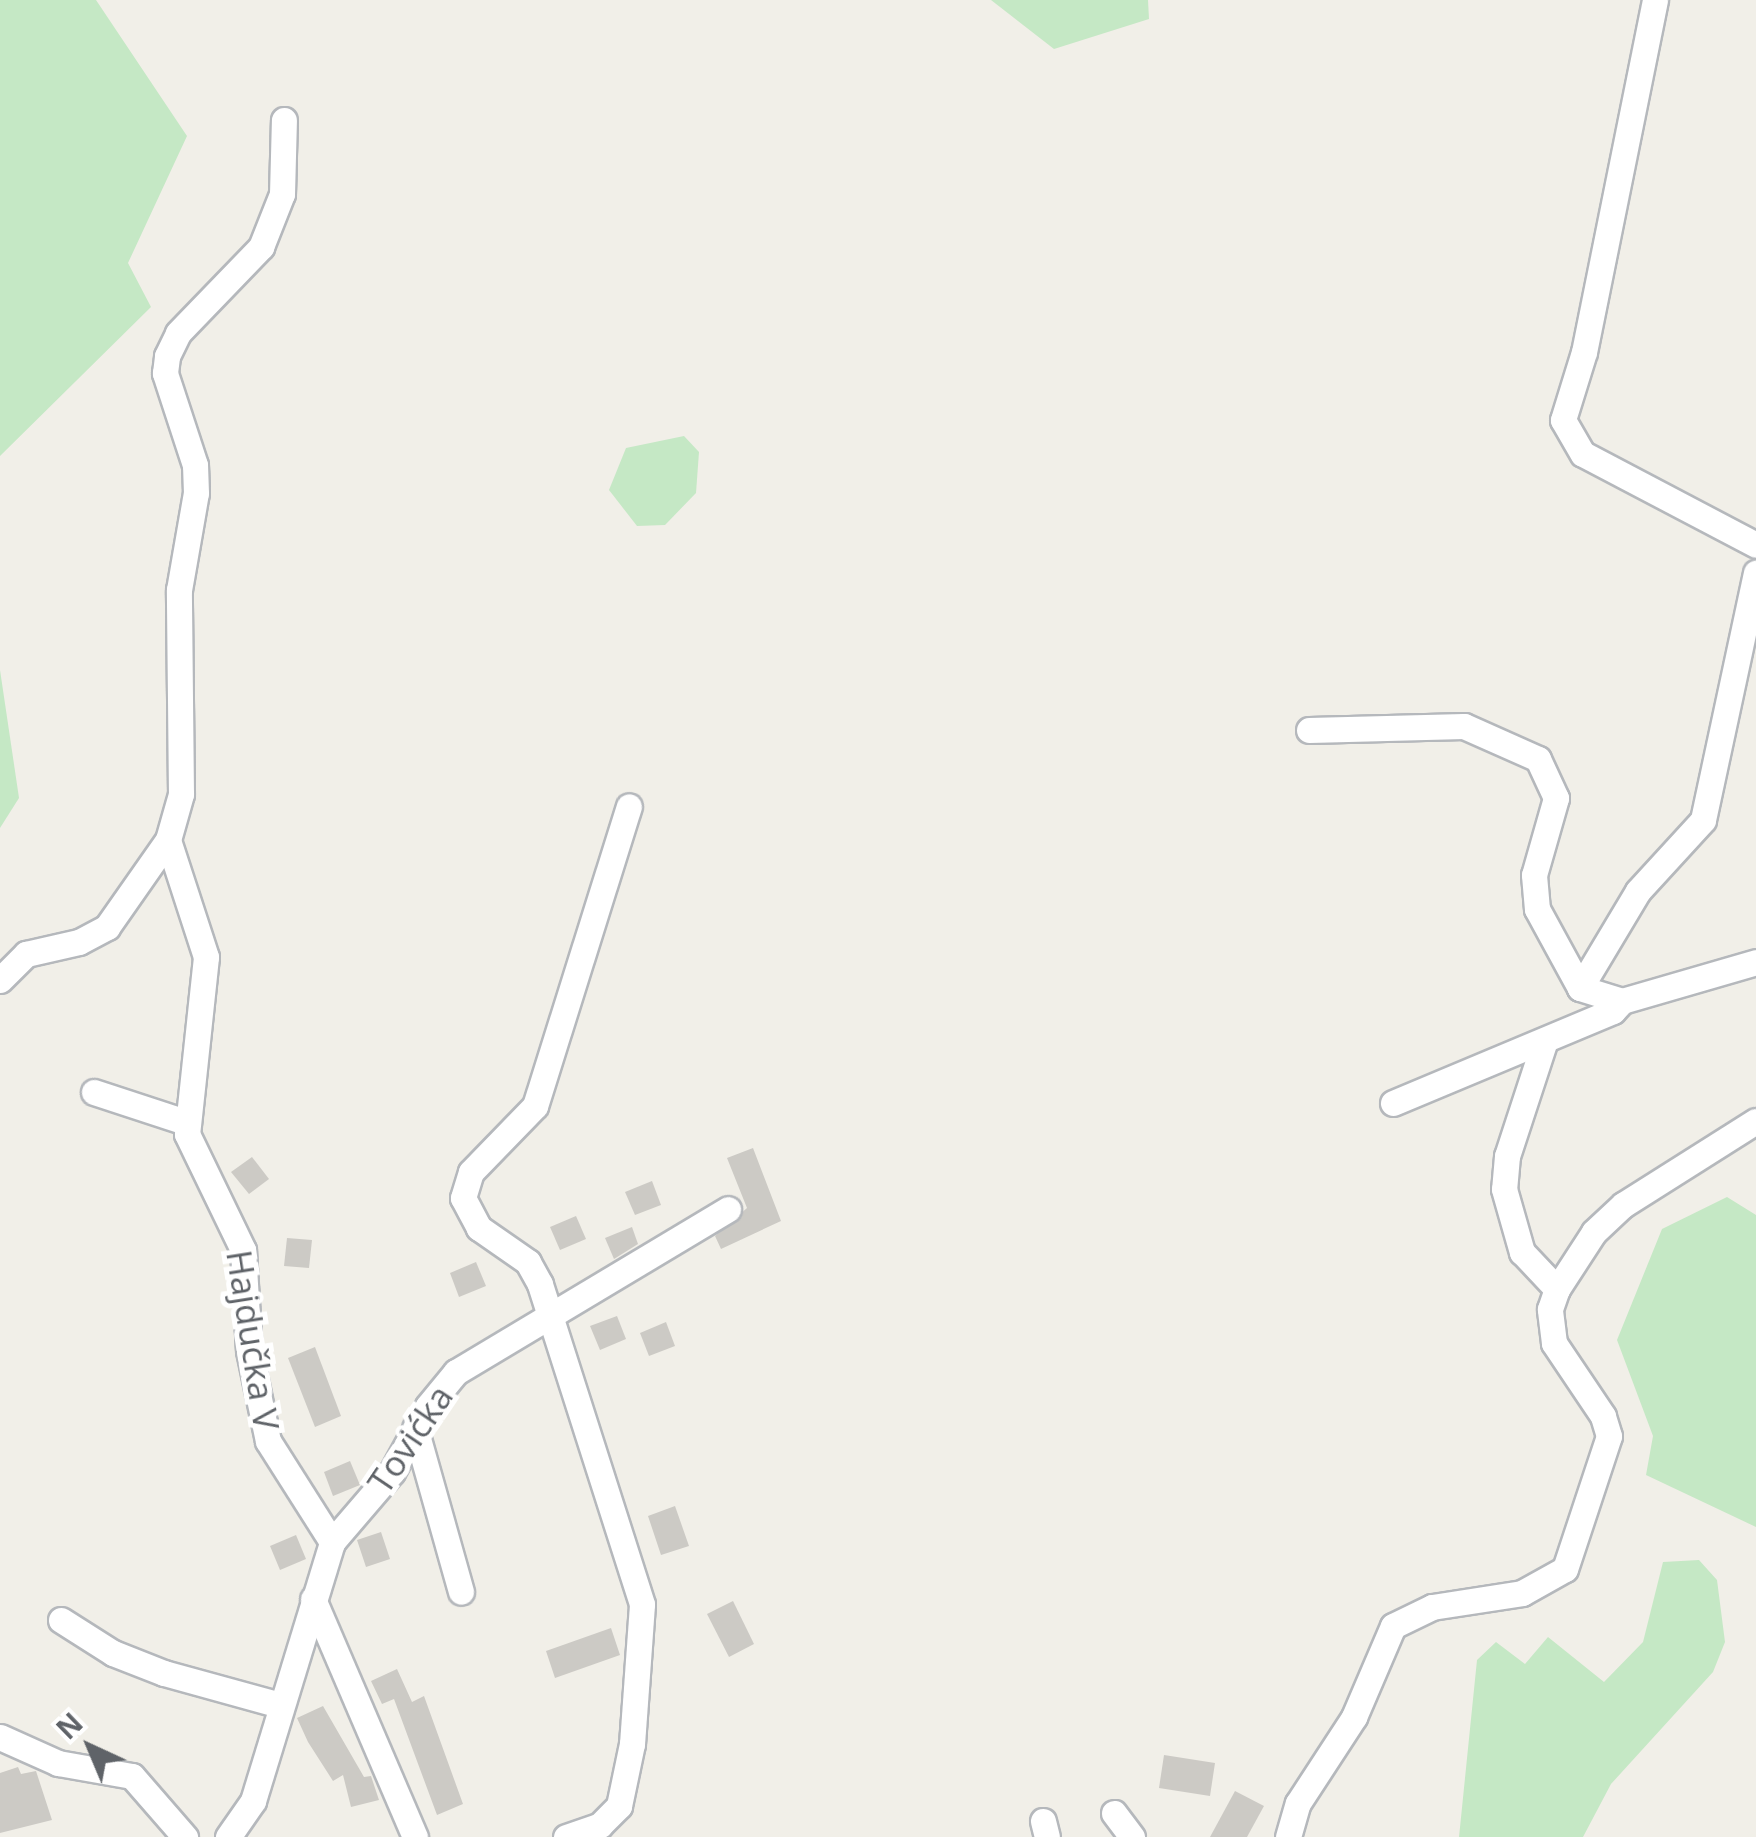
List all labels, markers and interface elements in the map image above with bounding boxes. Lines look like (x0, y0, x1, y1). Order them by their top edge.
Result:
street label: Hajdučka V (218, 1247, 288, 1433)
street label: Tovićka (359, 1377, 461, 1501)
north arrow (40, 1697, 140, 1797)
text: N (48, 1704, 91, 1747)

